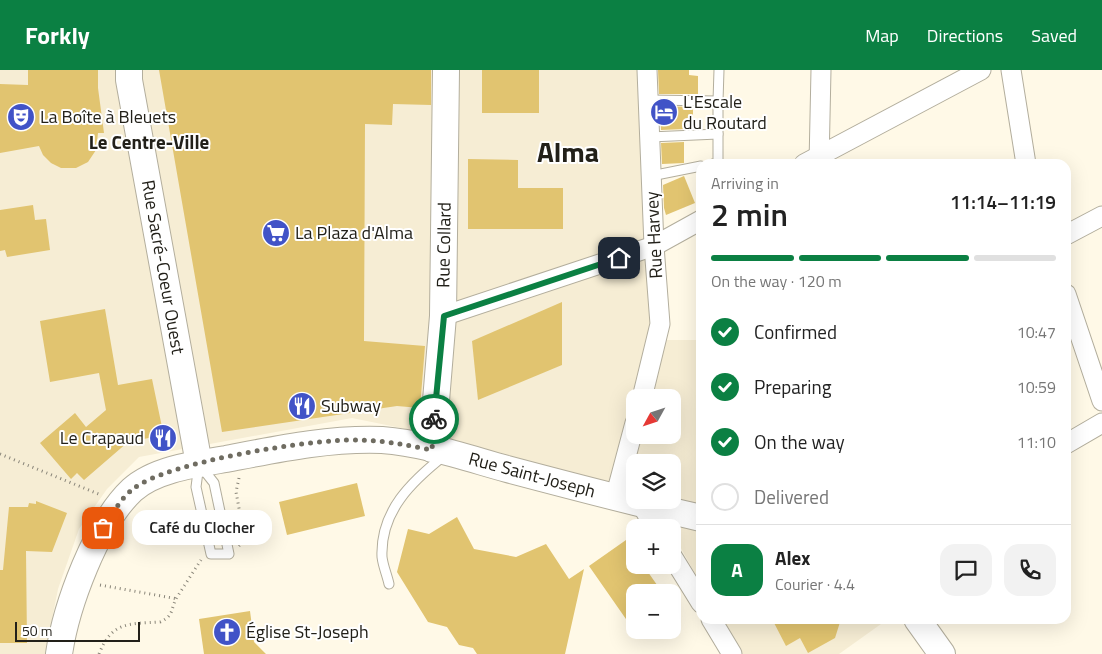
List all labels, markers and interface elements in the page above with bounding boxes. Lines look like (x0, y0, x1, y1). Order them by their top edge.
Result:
text: Forkly (25, 17, 90, 53)
text: Map (865, 22, 899, 49)
text: Directions (927, 22, 1003, 49)
text: Saved (1031, 22, 1077, 49)
place label: L'Escale du Routard (683, 88, 767, 136)
hotel icon: L'Escale du Routard (649, 97, 679, 127)
theatre icon: La Boîte à Bleuets (6, 102, 36, 132)
place label: La Boîte à Bleuets (40, 103, 176, 130)
district label: Le Centre-Ville (89, 127, 210, 156)
district label: Alma (537, 130, 599, 173)
text: Arriving in (711, 171, 779, 195)
street label: Rue Sacré-Coeur Ouest (135, 178, 192, 357)
text: 11:14–11:19 (950, 187, 1056, 216)
street label: Rue Harvey (638, 190, 669, 279)
text: 2 min (711, 190, 788, 238)
street label: Rue Collard (429, 202, 458, 288)
supermarket icon: La Plaza d'Alma (261, 218, 291, 248)
place label: La Plaza d'Alma (295, 219, 413, 246)
pin (598, 237, 640, 279)
icon: home (605, 244, 633, 272)
text: On the way · 120 m (711, 269, 842, 293)
text: Confirmed (754, 317, 837, 346)
icon: check (711, 318, 739, 346)
text: 10:47 (1017, 320, 1056, 344)
text: Preparing (754, 372, 831, 401)
icon: check (711, 373, 739, 401)
text: 10:59 (1017, 375, 1056, 399)
north arrow (626, 389, 681, 444)
map controls (626, 389, 681, 639)
restaurant icon: Subway (287, 391, 317, 421)
place label: Subway (321, 392, 381, 419)
courier (409, 394, 459, 444)
icon: bike (420, 405, 448, 433)
restaurant icon: Le Crapaud (148, 423, 178, 453)
place label: Le Crapaud (60, 424, 144, 451)
text: On the way (754, 427, 845, 456)
icon: check (711, 428, 739, 456)
text: 11:10 (1017, 430, 1056, 454)
street label: Rue Saint-Joseph (466, 445, 599, 504)
button: layers (626, 454, 681, 509)
text: Delivered (754, 482, 829, 511)
pin (82, 507, 124, 549)
callout: Café du Clocher (133, 510, 273, 546)
icon: bag (89, 514, 117, 542)
text: Café du Clocher (149, 515, 255, 539)
button: + (626, 519, 681, 574)
text: Alex (775, 543, 810, 572)
button: chat (940, 544, 992, 596)
button: phone (1004, 544, 1056, 596)
text: A (731, 555, 743, 584)
text: Courier · 4.4 (775, 572, 855, 596)
button: − (626, 584, 681, 639)
church icon: Église St-Joseph (212, 617, 242, 647)
place label: Église St-Joseph (246, 618, 369, 645)
scale bar (15, 619, 140, 642)
text: 50 m (22, 620, 52, 641)

